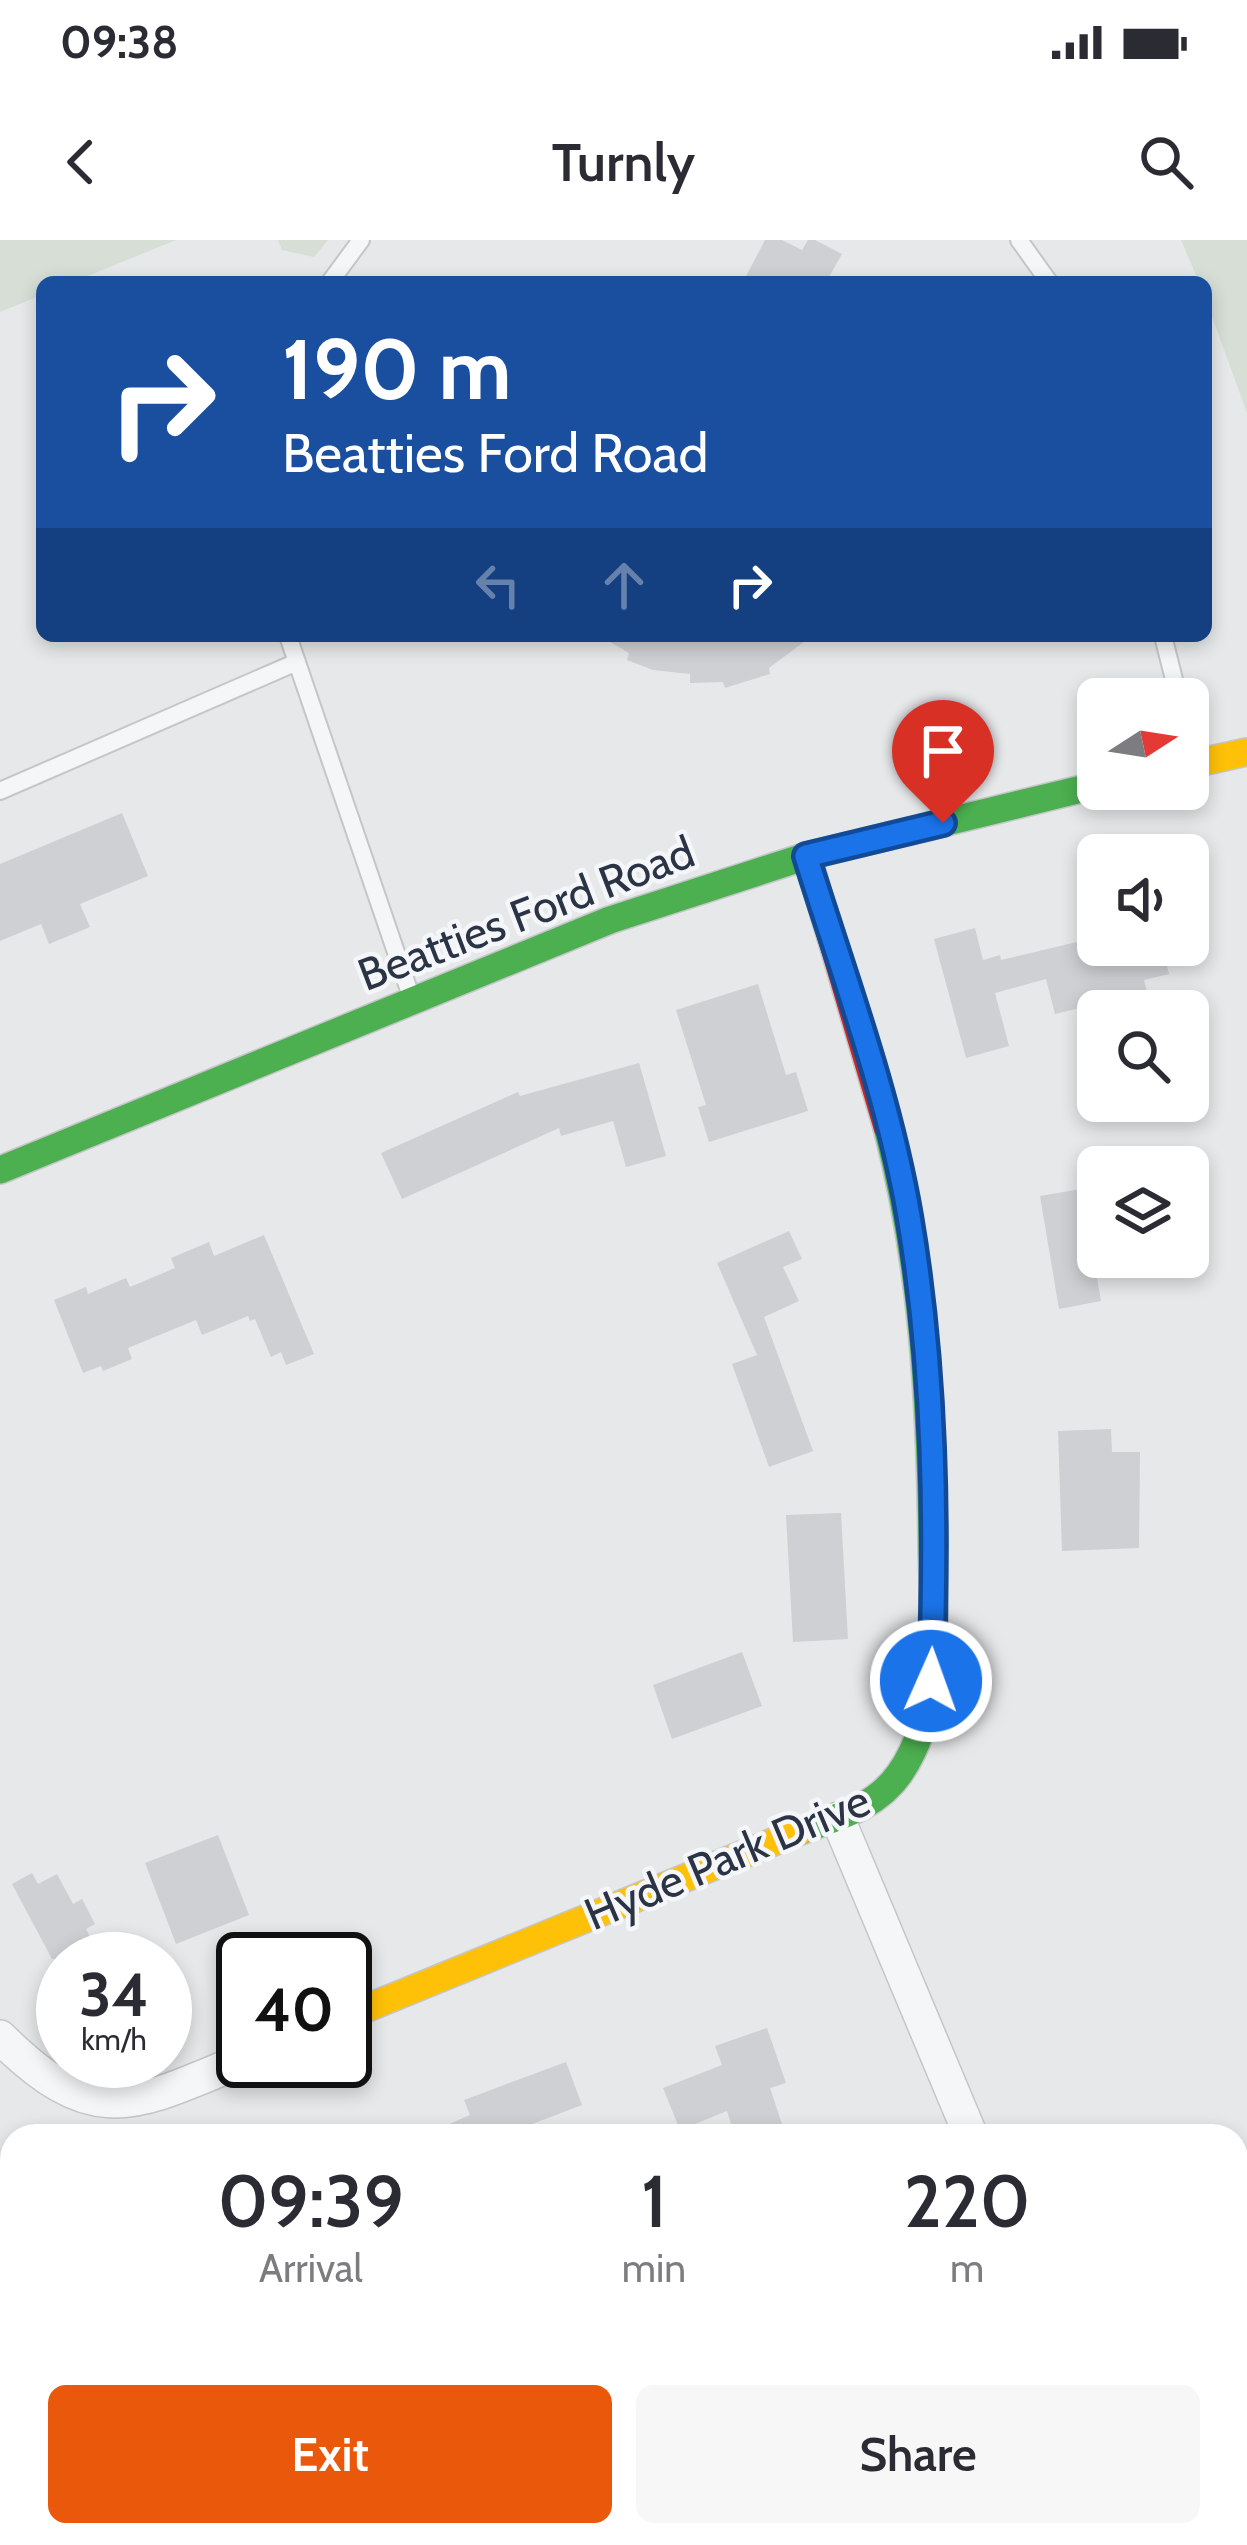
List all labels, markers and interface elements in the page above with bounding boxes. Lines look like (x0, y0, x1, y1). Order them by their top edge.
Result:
text: 09:38 (60, 15, 179, 69)
icon: back (48, 129, 114, 195)
text: Turnly (552, 129, 695, 195)
icon: search (1133, 129, 1199, 195)
text: 190 m (282, 318, 511, 420)
icon: right (84, 324, 240, 480)
text: Beatties Ford Road (282, 420, 708, 486)
icon: left (465, 552, 531, 618)
icon: ahead (591, 552, 657, 618)
icon: right (717, 552, 783, 618)
north arrow (1077, 678, 1209, 810)
map controls (1077, 678, 1209, 1278)
pin (892, 700, 994, 823)
icon: arrive (910, 718, 976, 784)
street label: Beatties Ford Road (350, 824, 702, 1002)
button: sound (1077, 834, 1209, 966)
button: search (1077, 990, 1209, 1122)
button: layers (1077, 1146, 1209, 1278)
position arrow (868, 1618, 994, 1744)
street label: Hyde Park Drive (577, 1773, 877, 1941)
speed limit sign: 40 (216, 1932, 372, 2088)
text: 34 (79, 1958, 149, 2031)
text: km/h (81, 2021, 147, 2058)
text: 09:39 (218, 2158, 404, 2245)
text: 1 (641, 2158, 667, 2245)
text: 220 (904, 2158, 1030, 2245)
text: Arrival (259, 2244, 363, 2292)
text: min (622, 2244, 686, 2292)
text: m (950, 2244, 984, 2292)
button: Exit (48, 2385, 612, 2523)
button: Share (636, 2385, 1200, 2523)

